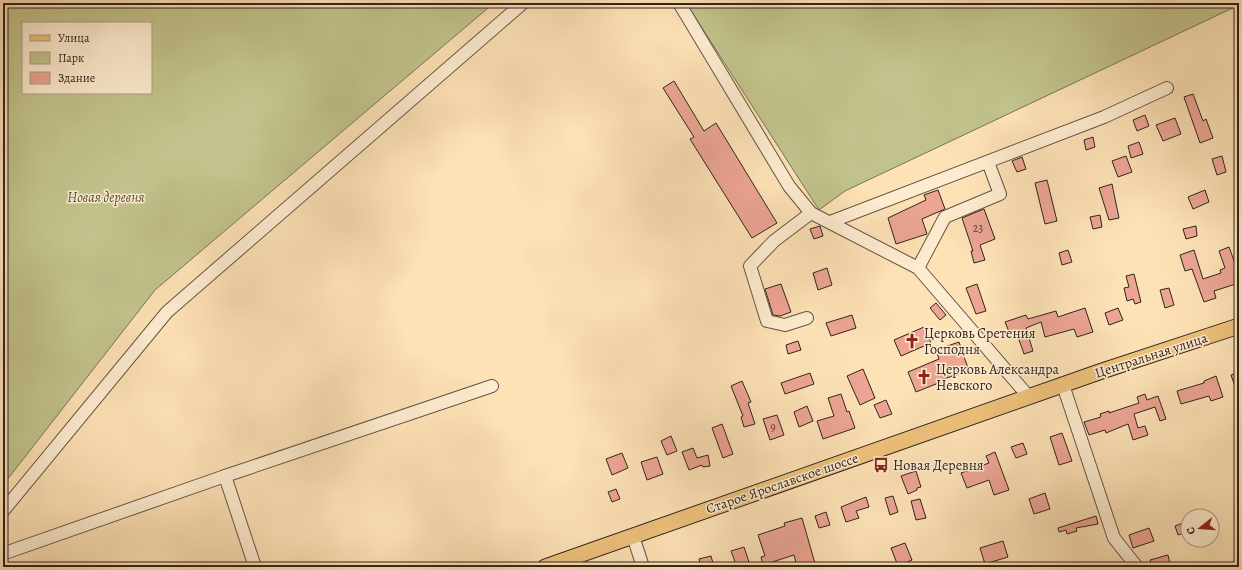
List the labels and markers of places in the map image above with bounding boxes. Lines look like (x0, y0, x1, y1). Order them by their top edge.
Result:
place label: Церковь Сретения Господня (924, 324, 1036, 359)
church icon: Церковь Сретения Господня (903, 332, 921, 350)
place label: Церковь Александра Невского (936, 360, 1060, 395)
church icon: Церковь Александра Невского (915, 368, 933, 386)
bus stop icon: Новая Деревня (872, 456, 890, 474)
place label: Новая Деревня (893, 456, 984, 475)

